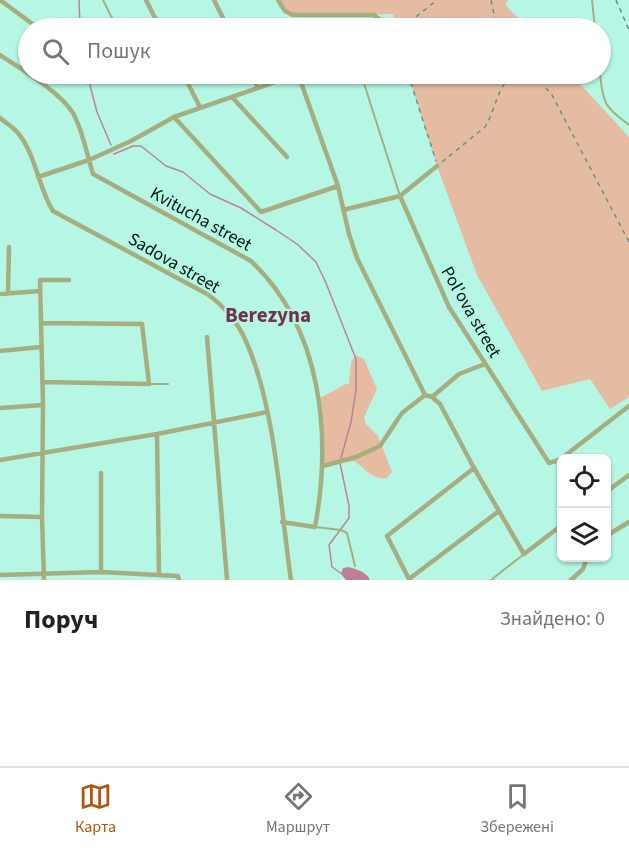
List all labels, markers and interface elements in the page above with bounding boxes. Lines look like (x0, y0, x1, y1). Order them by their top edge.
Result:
search box (18, 18, 611, 84)
icon: search (39, 35, 72, 68)
text: Пошук (87, 35, 151, 67)
street label: Kvitucha street (146, 181, 256, 257)
street label: Sadova street (124, 227, 224, 299)
street label: Pol'ova street (435, 262, 507, 362)
district label: Berezyna (225, 300, 311, 330)
map controls (557, 454, 611, 562)
button: locate (557, 454, 611, 508)
button: layers (557, 508, 611, 562)
text: Поруч (24, 601, 98, 638)
text: Знайдено: 0 (500, 605, 605, 633)
tab: Карта (75, 780, 116, 838)
tab: Маршрут (266, 780, 330, 838)
tab: Збережені (480, 780, 554, 838)

